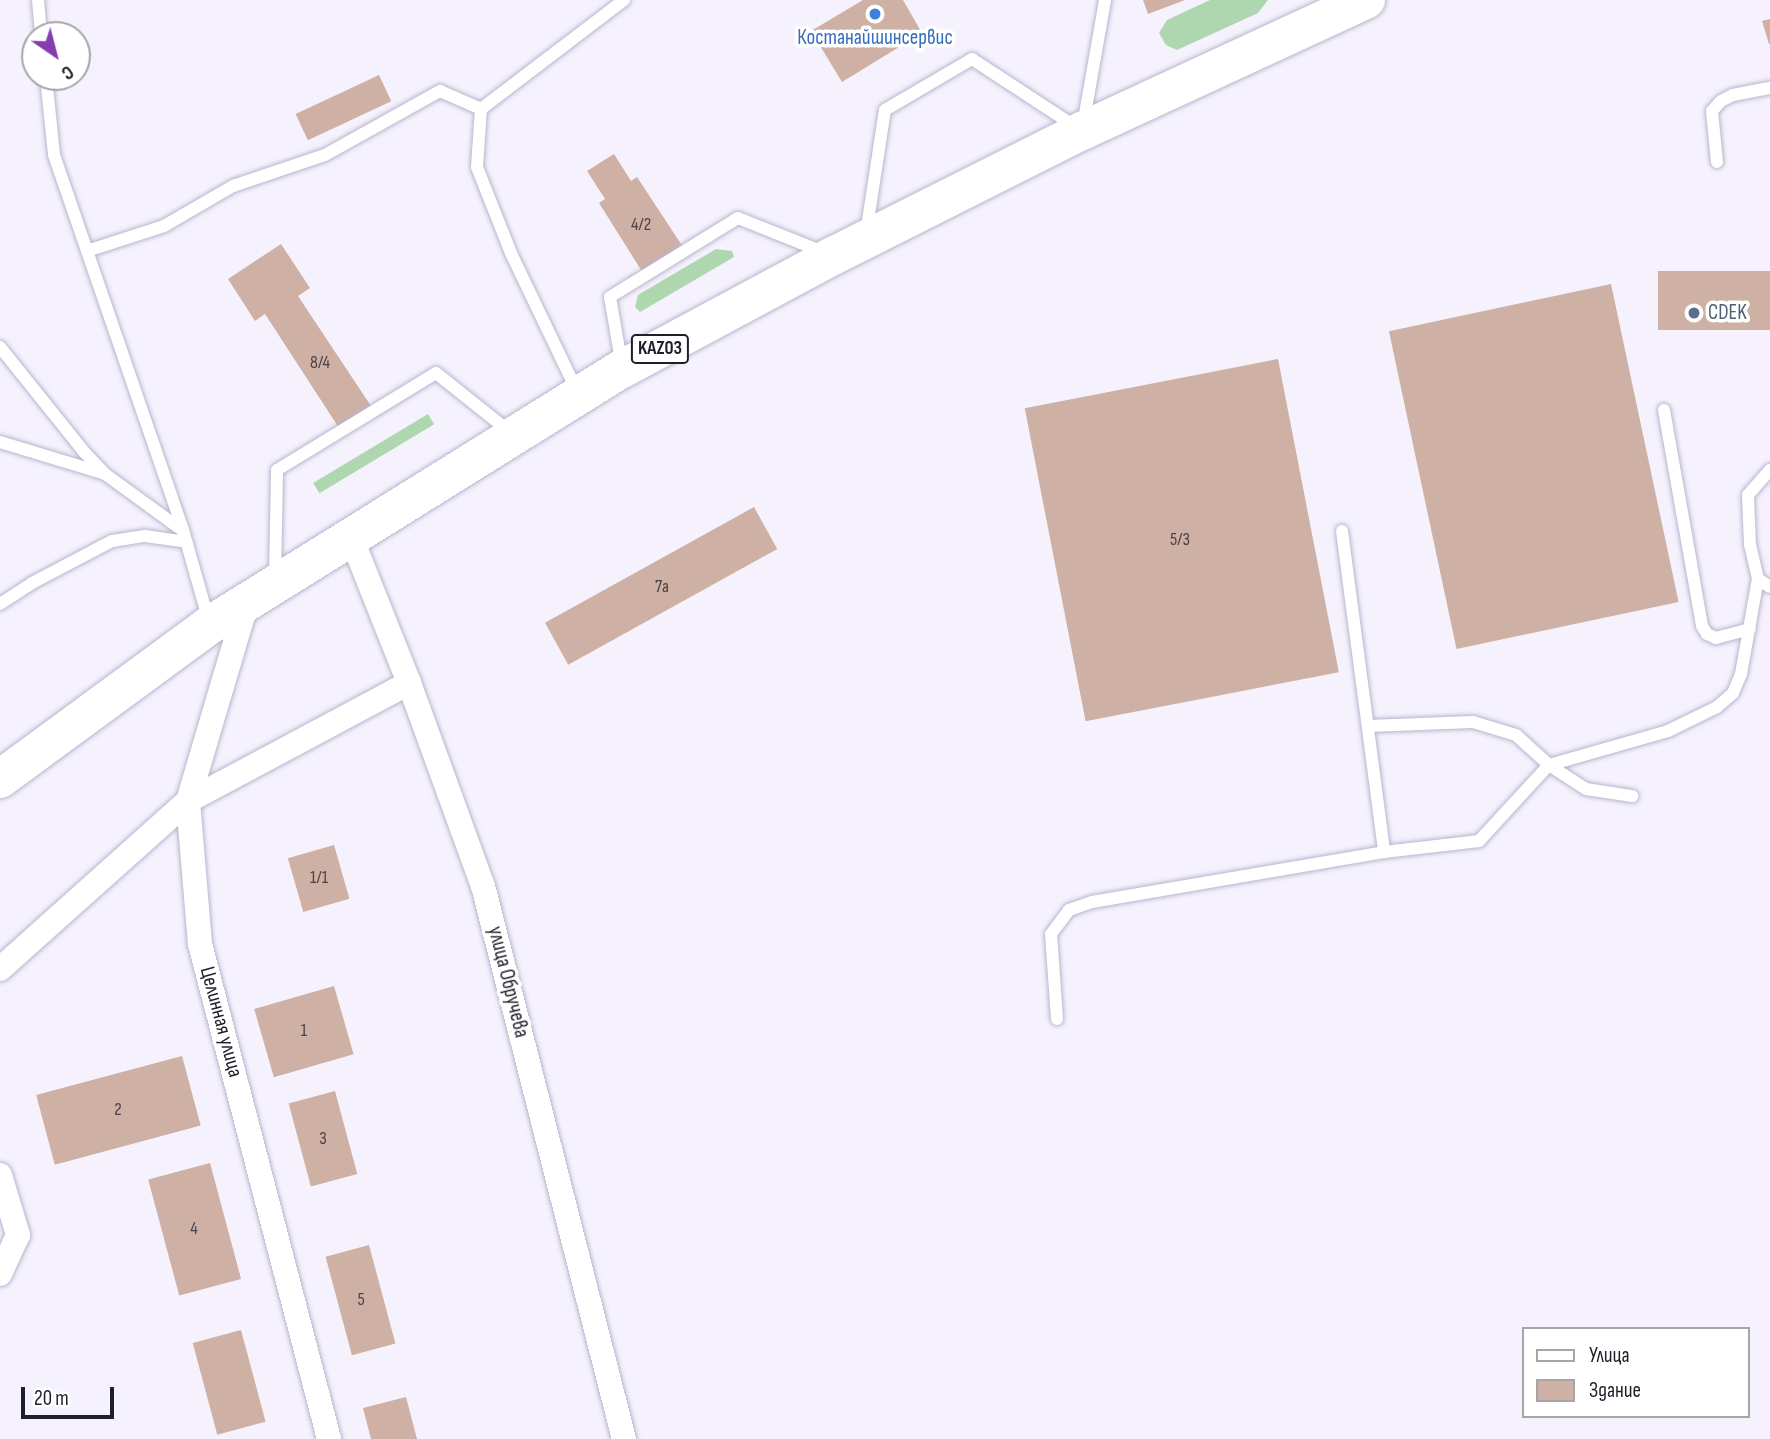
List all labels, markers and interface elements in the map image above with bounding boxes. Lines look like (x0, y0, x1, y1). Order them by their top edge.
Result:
marker: Костанайшинсервис (867, 6, 883, 22)
north arrow (21, 21, 91, 91)
place label: Костанайшинсервис (797, 25, 953, 51)
text: С (57, 60, 78, 84)
house number: 4/2 (631, 214, 651, 236)
place label: CDEK (1708, 300, 1747, 326)
marker: CDEK (1686, 305, 1702, 321)
road number: KАZ03 (630, 334, 690, 364)
house number: 8/4 (310, 352, 330, 374)
house number: 5/3 (1170, 529, 1190, 551)
house number: 7а (655, 576, 669, 598)
house number: 1/1 (310, 867, 328, 889)
street label: улица Обручева (482, 924, 534, 1040)
street label: Целинная улица (194, 964, 248, 1080)
house number: 1 (301, 1020, 307, 1042)
house number: 2 (114, 1099, 122, 1121)
house number: 3 (319, 1128, 327, 1150)
house number: 4 (190, 1218, 198, 1240)
house number: 5 (357, 1289, 365, 1311)
legend (1522, 1327, 1749, 1418)
text: Улица (1589, 1343, 1630, 1368)
scale bar (24, 1372, 117, 1416)
text: Здание (1589, 1378, 1641, 1403)
text: 20 m (34, 1386, 69, 1411)

